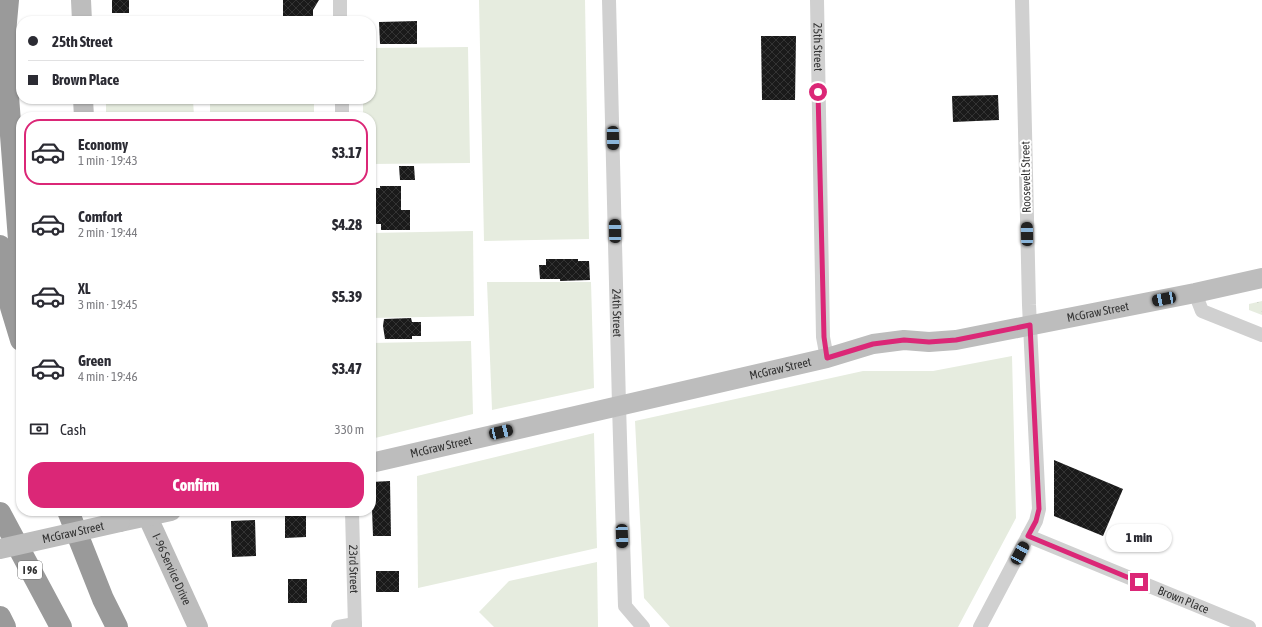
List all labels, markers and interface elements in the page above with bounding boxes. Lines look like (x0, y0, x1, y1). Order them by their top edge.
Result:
street label: 25th Street (810, 23, 825, 72)
text: 25th Street (52, 33, 113, 50)
text: Brown Place (52, 71, 119, 88)
route start (809, 83, 827, 101)
car (607, 126, 619, 150)
icon: car (30, 134, 66, 170)
text: Economy (78, 136, 128, 153)
street label: Roosevelt Street (1018, 140, 1034, 213)
text: $3.17 (332, 144, 362, 161)
text: 1 min · 19:43 (78, 153, 138, 168)
icon: car (30, 206, 66, 242)
text: Comfort (78, 208, 122, 225)
text: $4.28 (332, 216, 362, 233)
car (609, 219, 621, 243)
car (1021, 222, 1033, 246)
text: 2 min · 19:44 (78, 225, 138, 240)
icon: car (30, 278, 66, 314)
text: XL (78, 280, 91, 297)
text: $5.39 (332, 288, 362, 305)
street label: 24th Street (609, 288, 624, 338)
car (1151, 291, 1177, 307)
text: 3 min · 19:45 (78, 297, 138, 312)
street label: McGraw Street (1066, 299, 1131, 325)
icon: car (30, 350, 66, 386)
text: Green (78, 352, 111, 369)
street label: McGraw Street (748, 355, 813, 383)
text: $3.47 (332, 360, 362, 377)
text: 4 min · 19:46 (78, 369, 138, 384)
icon: cash (28, 418, 50, 440)
text: Cash (60, 421, 86, 438)
text: 330 m (335, 422, 364, 437)
car (488, 423, 514, 441)
street label: McGraw Street (409, 433, 474, 461)
button: Confirm (28, 462, 364, 508)
street label: McGraw Street (41, 519, 106, 546)
car (616, 524, 628, 548)
callout: 1 min (1106, 524, 1172, 552)
text: 1 min (1126, 530, 1152, 545)
street label: I- 96 Service Drive (149, 531, 194, 607)
car (1009, 540, 1031, 566)
street label: 23rd Street (346, 545, 361, 594)
road number: I 96 (18, 561, 42, 579)
route end (1130, 573, 1148, 591)
street label: Brown Place (1156, 583, 1211, 617)

